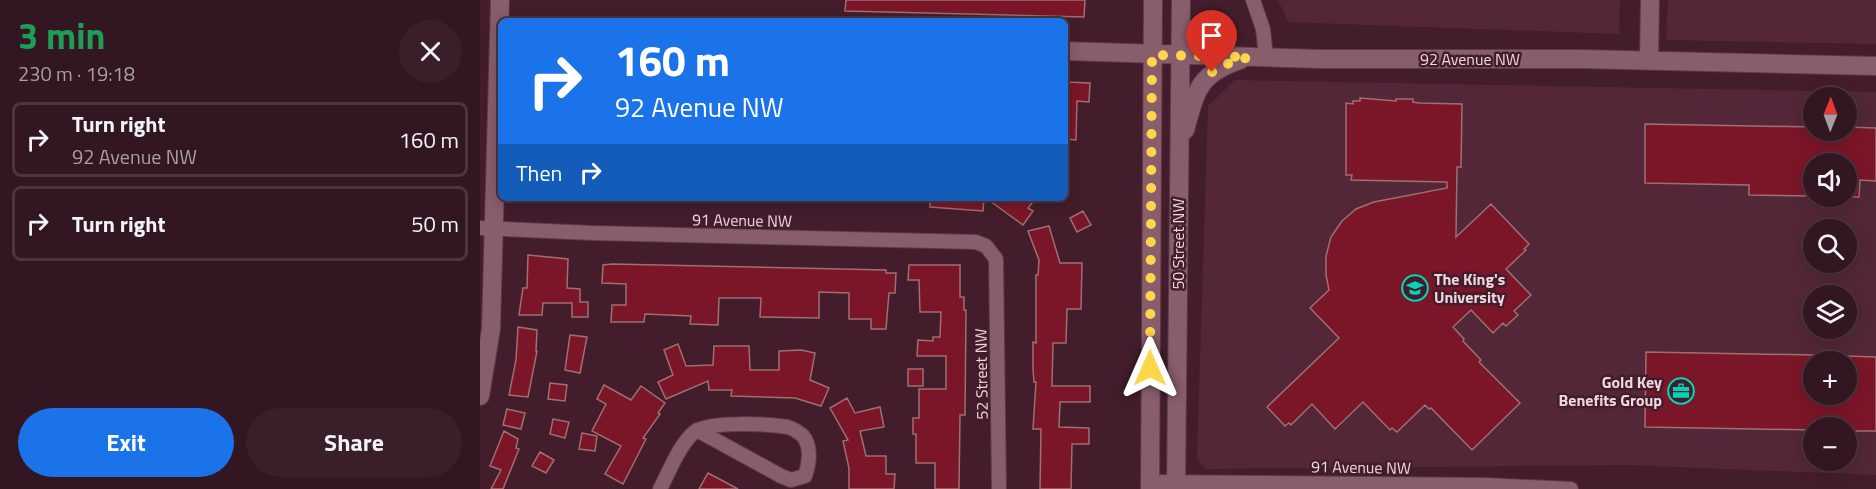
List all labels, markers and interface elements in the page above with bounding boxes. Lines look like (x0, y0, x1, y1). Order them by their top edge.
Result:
text: 3 min (18, 8, 105, 63)
pin (1186, 10, 1237, 72)
icon: arrive (1195, 19, 1228, 52)
button: close (399, 20, 462, 83)
text: 160 m (615, 28, 730, 92)
icon: right (516, 42, 594, 120)
street label: 92 Avenue NW (1420, 47, 1520, 71)
text: 230 m · 19:18 (18, 58, 135, 89)
text: 92 Avenue NW (615, 86, 784, 127)
north arrow (1803, 87, 1857, 141)
map controls (1803, 87, 1857, 471)
text: Turn right (72, 107, 166, 141)
icon: right (21, 123, 54, 156)
text: 160 m (399, 123, 459, 157)
text: 92 Avenue NW (72, 141, 197, 172)
button: sound (1803, 153, 1857, 207)
text: Then (516, 156, 562, 190)
icon: right (574, 156, 607, 189)
street label: 50 Street NW (1166, 198, 1190, 290)
icon: right (21, 207, 54, 240)
text: Turn right (72, 207, 166, 241)
text: 50 m (411, 207, 459, 241)
street label: 91 Avenue NW (692, 207, 792, 233)
button: search (1803, 219, 1857, 273)
place label: The King's University (1434, 267, 1505, 309)
school or university icon: The King's University (1400, 273, 1430, 303)
button: layers (1803, 285, 1857, 339)
street label: 52 Street NW (968, 328, 994, 420)
position arrow (1118, 336, 1182, 400)
button: + (1803, 351, 1857, 405)
place label: Gold Key Benefits Group (1559, 370, 1662, 412)
office icon: Gold Key Benefits Group (1666, 376, 1696, 406)
button: Exit (18, 408, 234, 477)
button: Share (246, 408, 462, 477)
button: − (1803, 417, 1857, 471)
street label: 91 Avenue NW (1311, 454, 1411, 480)

